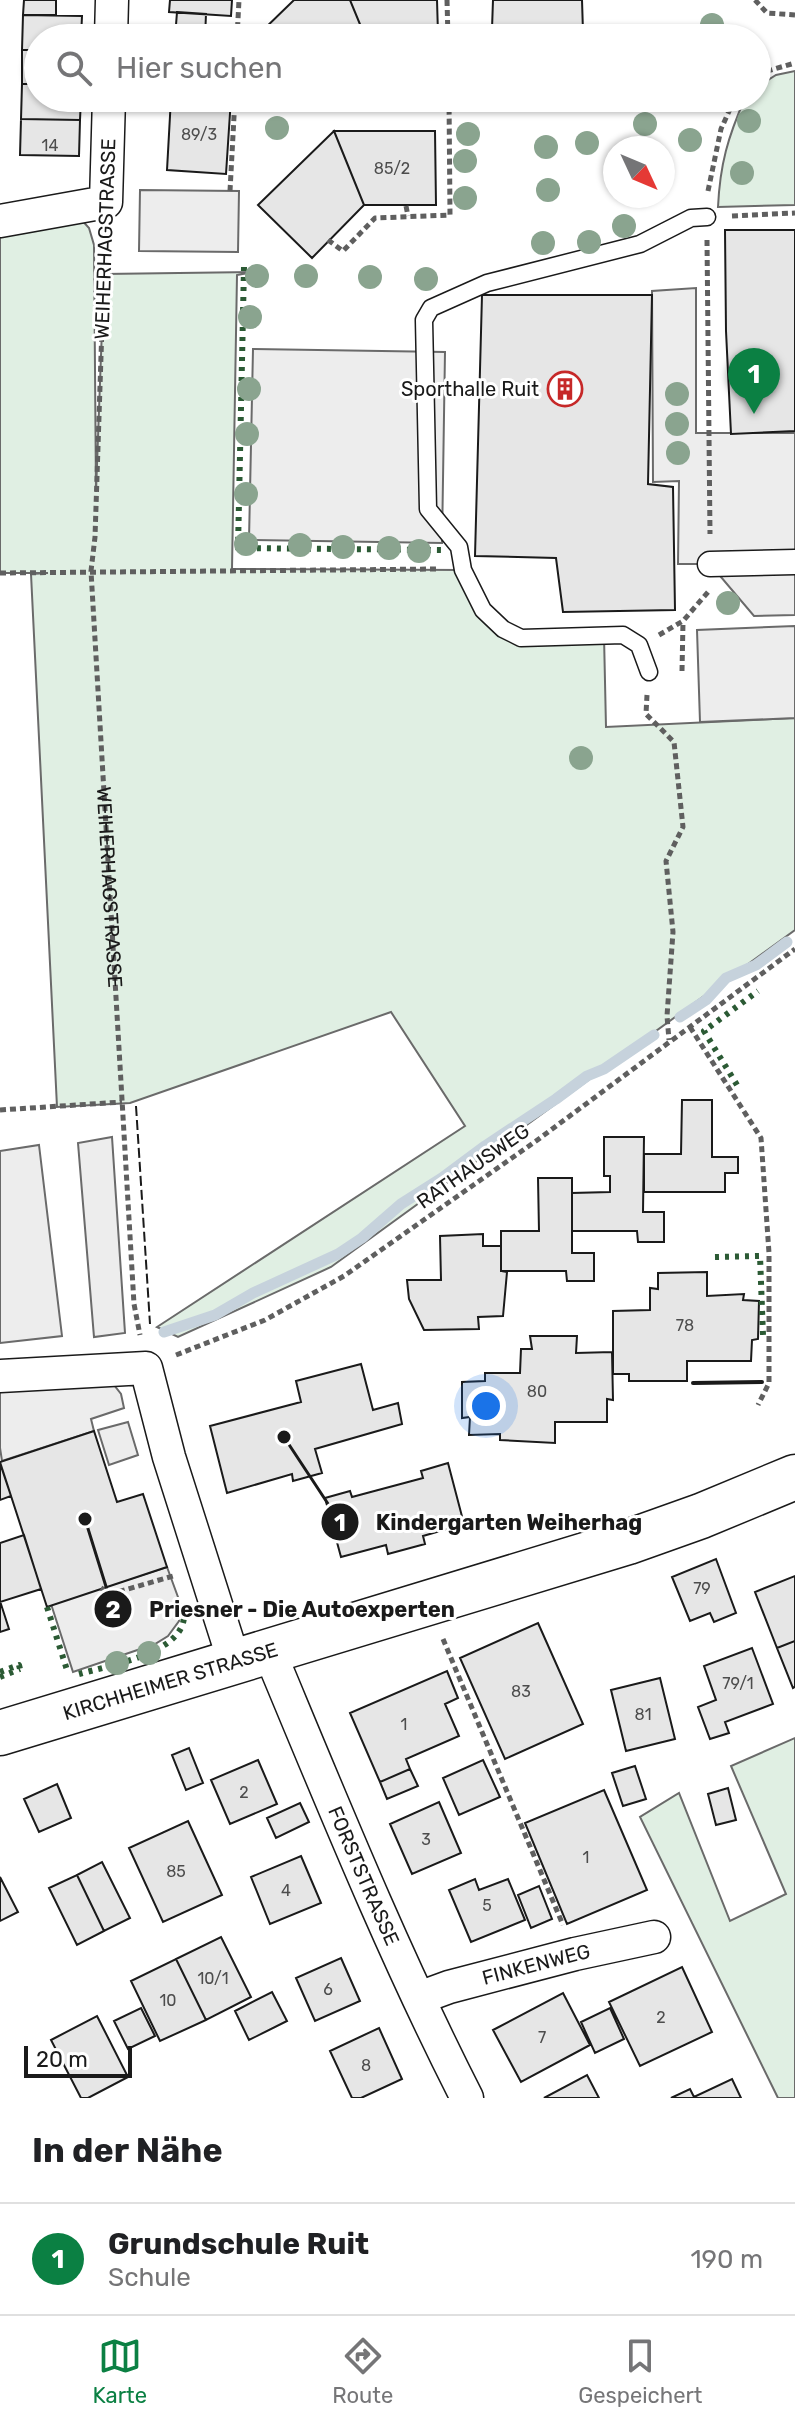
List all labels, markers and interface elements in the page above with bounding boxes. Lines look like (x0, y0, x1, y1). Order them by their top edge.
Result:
search box (24, 24, 771, 112)
icon: search (52, 46, 96, 90)
text: Hier suchen (116, 50, 283, 86)
house number: 89/3 (181, 125, 217, 144)
house number: 14 (42, 136, 58, 155)
north arrow (603, 136, 675, 208)
street label: WEIHERHAGSTRASSE (89, 138, 121, 340)
house number: 85/2 (374, 159, 410, 178)
pin: 1 (728, 348, 780, 414)
building icon: Sporthalle Ruit (546, 370, 584, 408)
place label: Sporthalle Ruit (401, 377, 539, 401)
street label: WEIHERHAGSTRASSE (92, 786, 127, 988)
street label: RATHAUSWEG (412, 1118, 534, 1214)
house number: 78 (676, 1316, 694, 1335)
house number: 80 (527, 1382, 547, 1401)
your location (466, 1386, 506, 1426)
callout: Kindergarten Weiherhag (320, 1499, 658, 1545)
text: 1 (334, 1509, 346, 1537)
text: Kindergarten Weiherhag (376, 1509, 642, 1536)
house number: 79 (693, 1579, 711, 1598)
callout: Priesner - Die Autoexperten (93, 1586, 472, 1632)
text: 2 (105, 1596, 121, 1624)
text: Priesner - Die Autoexperten (149, 1596, 455, 1623)
street label: KIRCHHEIMER STRASSE (60, 1637, 281, 1725)
house number: 79/1 (722, 1674, 754, 1693)
house number: 83 (511, 1682, 531, 1701)
house number: 81 (634, 1705, 652, 1724)
house number: 1 (401, 1715, 407, 1734)
house number: 2 (239, 1783, 249, 1802)
street label: FORSTSTRASSE (323, 1803, 405, 1949)
house number: 3 (421, 1830, 431, 1849)
house number: 1 (583, 1848, 589, 1867)
house number: 85 (166, 1862, 186, 1881)
house number: 4 (281, 1881, 291, 1900)
house number: 5 (482, 1896, 492, 1915)
street label: FINKENWEG (479, 1939, 592, 1990)
house number: 10/1 (197, 1969, 229, 1988)
house number: 6 (323, 1980, 333, 1999)
house number: 10 (159, 1991, 177, 2010)
house number: 2 (656, 2008, 666, 2027)
house number: 7 (538, 2028, 546, 2047)
scale bar (24, 2042, 132, 2078)
text: 20 m (36, 2046, 88, 2073)
house number: 8 (361, 2056, 371, 2075)
text: In der Nähe (32, 2130, 223, 2171)
text: Grundschule Ruit (108, 2226, 369, 2262)
text: 1 (52, 2244, 64, 2275)
text: 190 m (690, 2244, 763, 2275)
text: Schule (108, 2262, 191, 2293)
tab: Karte (93, 2334, 147, 2409)
tab: Route (332, 2334, 393, 2409)
tab: Gespeichert (578, 2334, 702, 2409)

